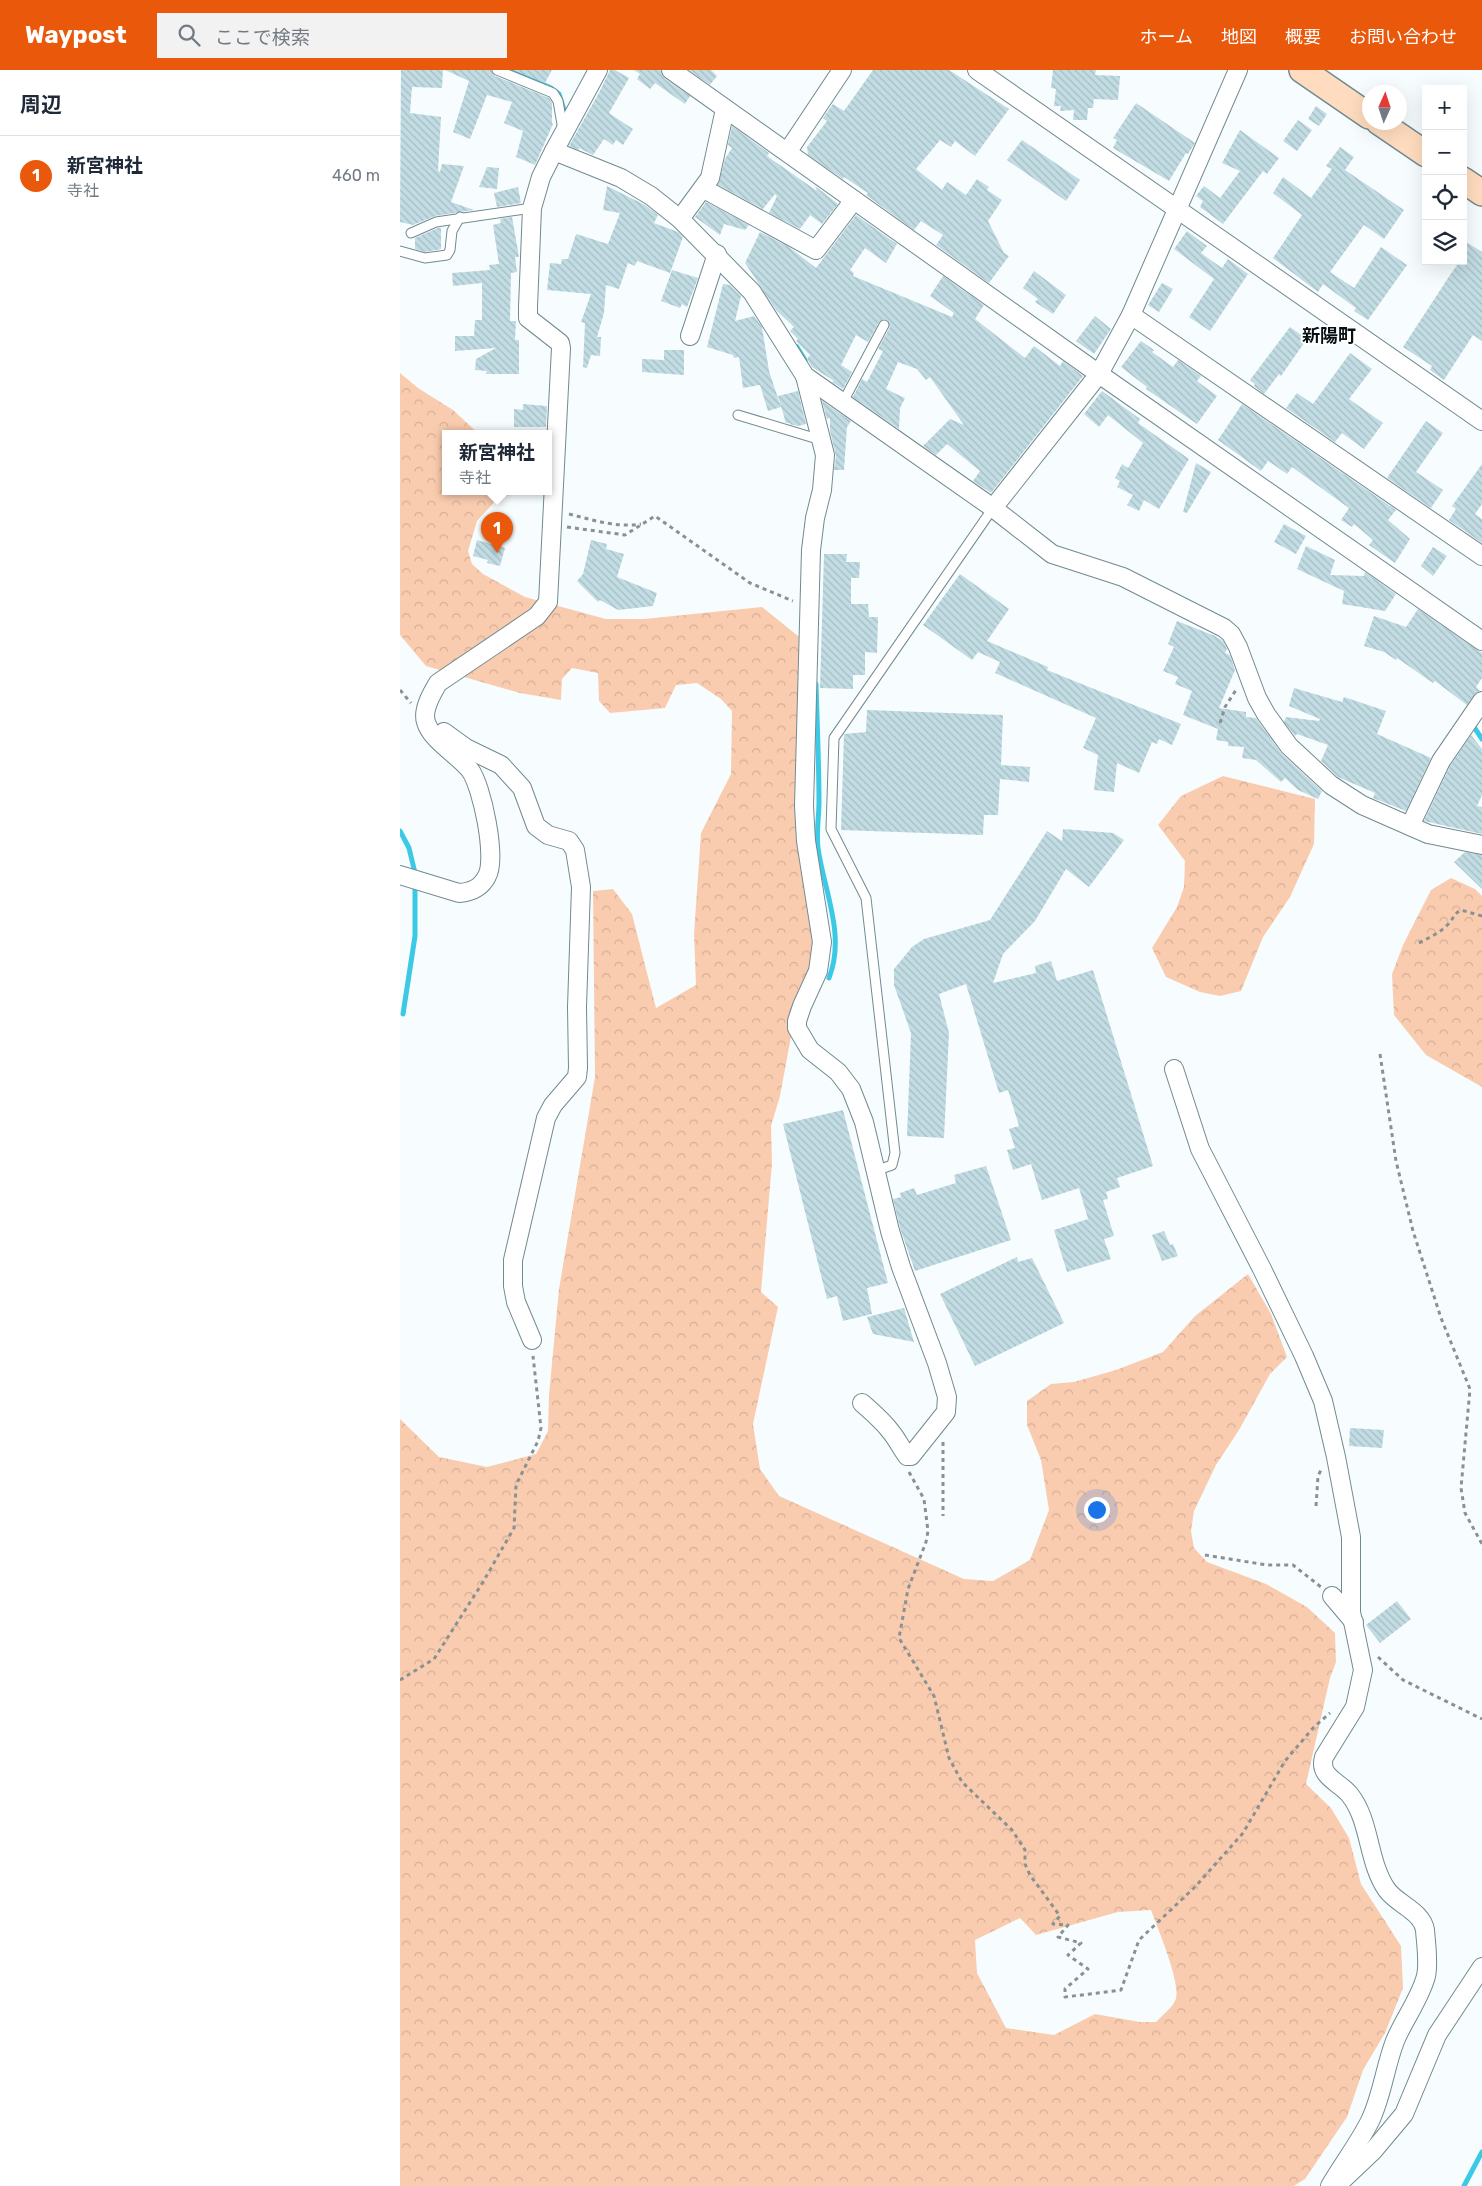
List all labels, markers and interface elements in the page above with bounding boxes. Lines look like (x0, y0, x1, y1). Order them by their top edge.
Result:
search box (157, 13, 507, 58)
text: Waypost (25, 21, 127, 49)
icon: search (175, 21, 203, 49)
text: ここで検索 (215, 26, 310, 49)
text: ホーム (1140, 26, 1193, 48)
text: 地図 (1221, 26, 1257, 48)
text: 概要 (1285, 26, 1321, 48)
text: お問い合わせ (1349, 26, 1457, 48)
north arrow (1362, 85, 1407, 130)
map controls (1422, 85, 1467, 265)
button: + (1422, 85, 1467, 130)
text: 周辺 (20, 92, 62, 117)
button: − (1422, 130, 1467, 175)
text: 新宮神社 (67, 154, 143, 177)
text: 1 (32, 166, 40, 185)
text: 460 m (332, 166, 380, 185)
button: locate (1422, 175, 1467, 220)
text: 寺社 (67, 181, 99, 200)
button: layers (1422, 220, 1467, 265)
district label: 新陽町 (1302, 325, 1356, 347)
popup (442, 430, 552, 495)
text: 新宮神社 (459, 441, 535, 464)
text: 寺社 (459, 468, 491, 487)
pin: 1 (481, 512, 513, 553)
your location (1084, 1497, 1110, 1523)

